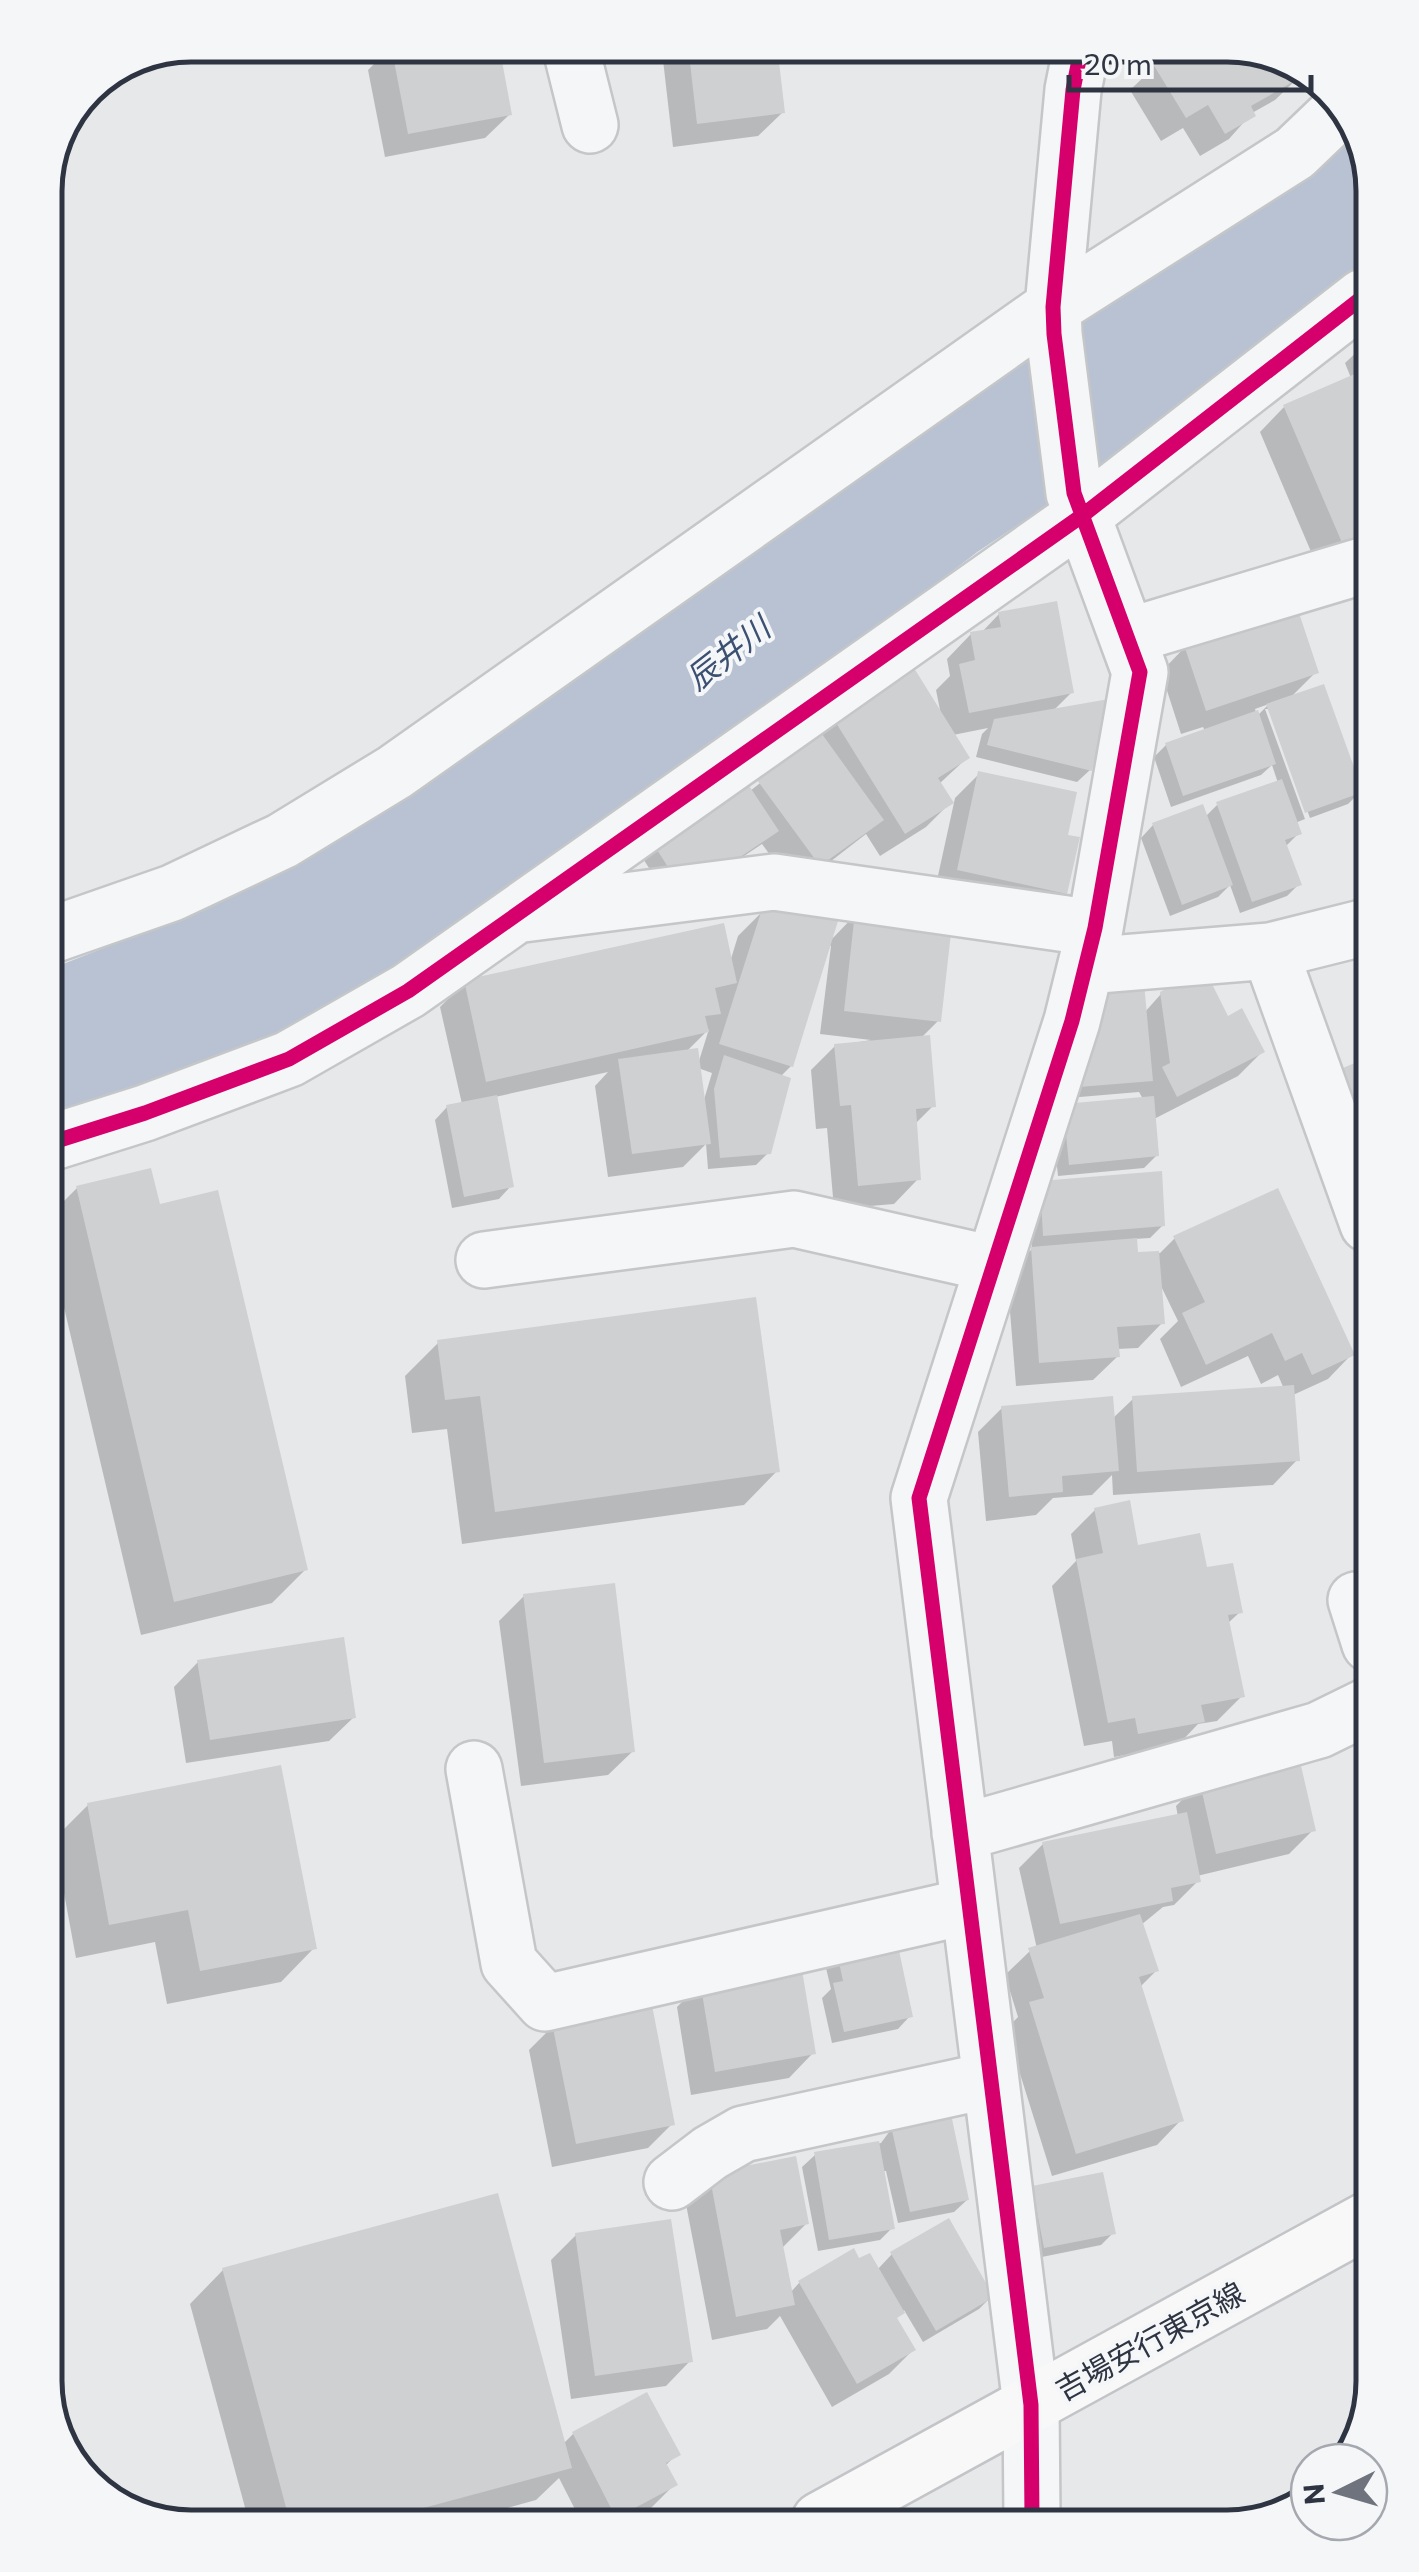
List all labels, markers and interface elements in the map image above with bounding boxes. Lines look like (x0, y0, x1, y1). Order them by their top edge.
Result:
scale bar (1069, 30, 1312, 92)
text: 20 m (1084, 44, 1152, 81)
water label: 辰井川 (677, 605, 779, 697)
street label: 吉場安行東京線 (1048, 2273, 1250, 2407)
north arrow (1289, 2442, 1389, 2542)
text: N (1295, 2482, 1331, 2506)

